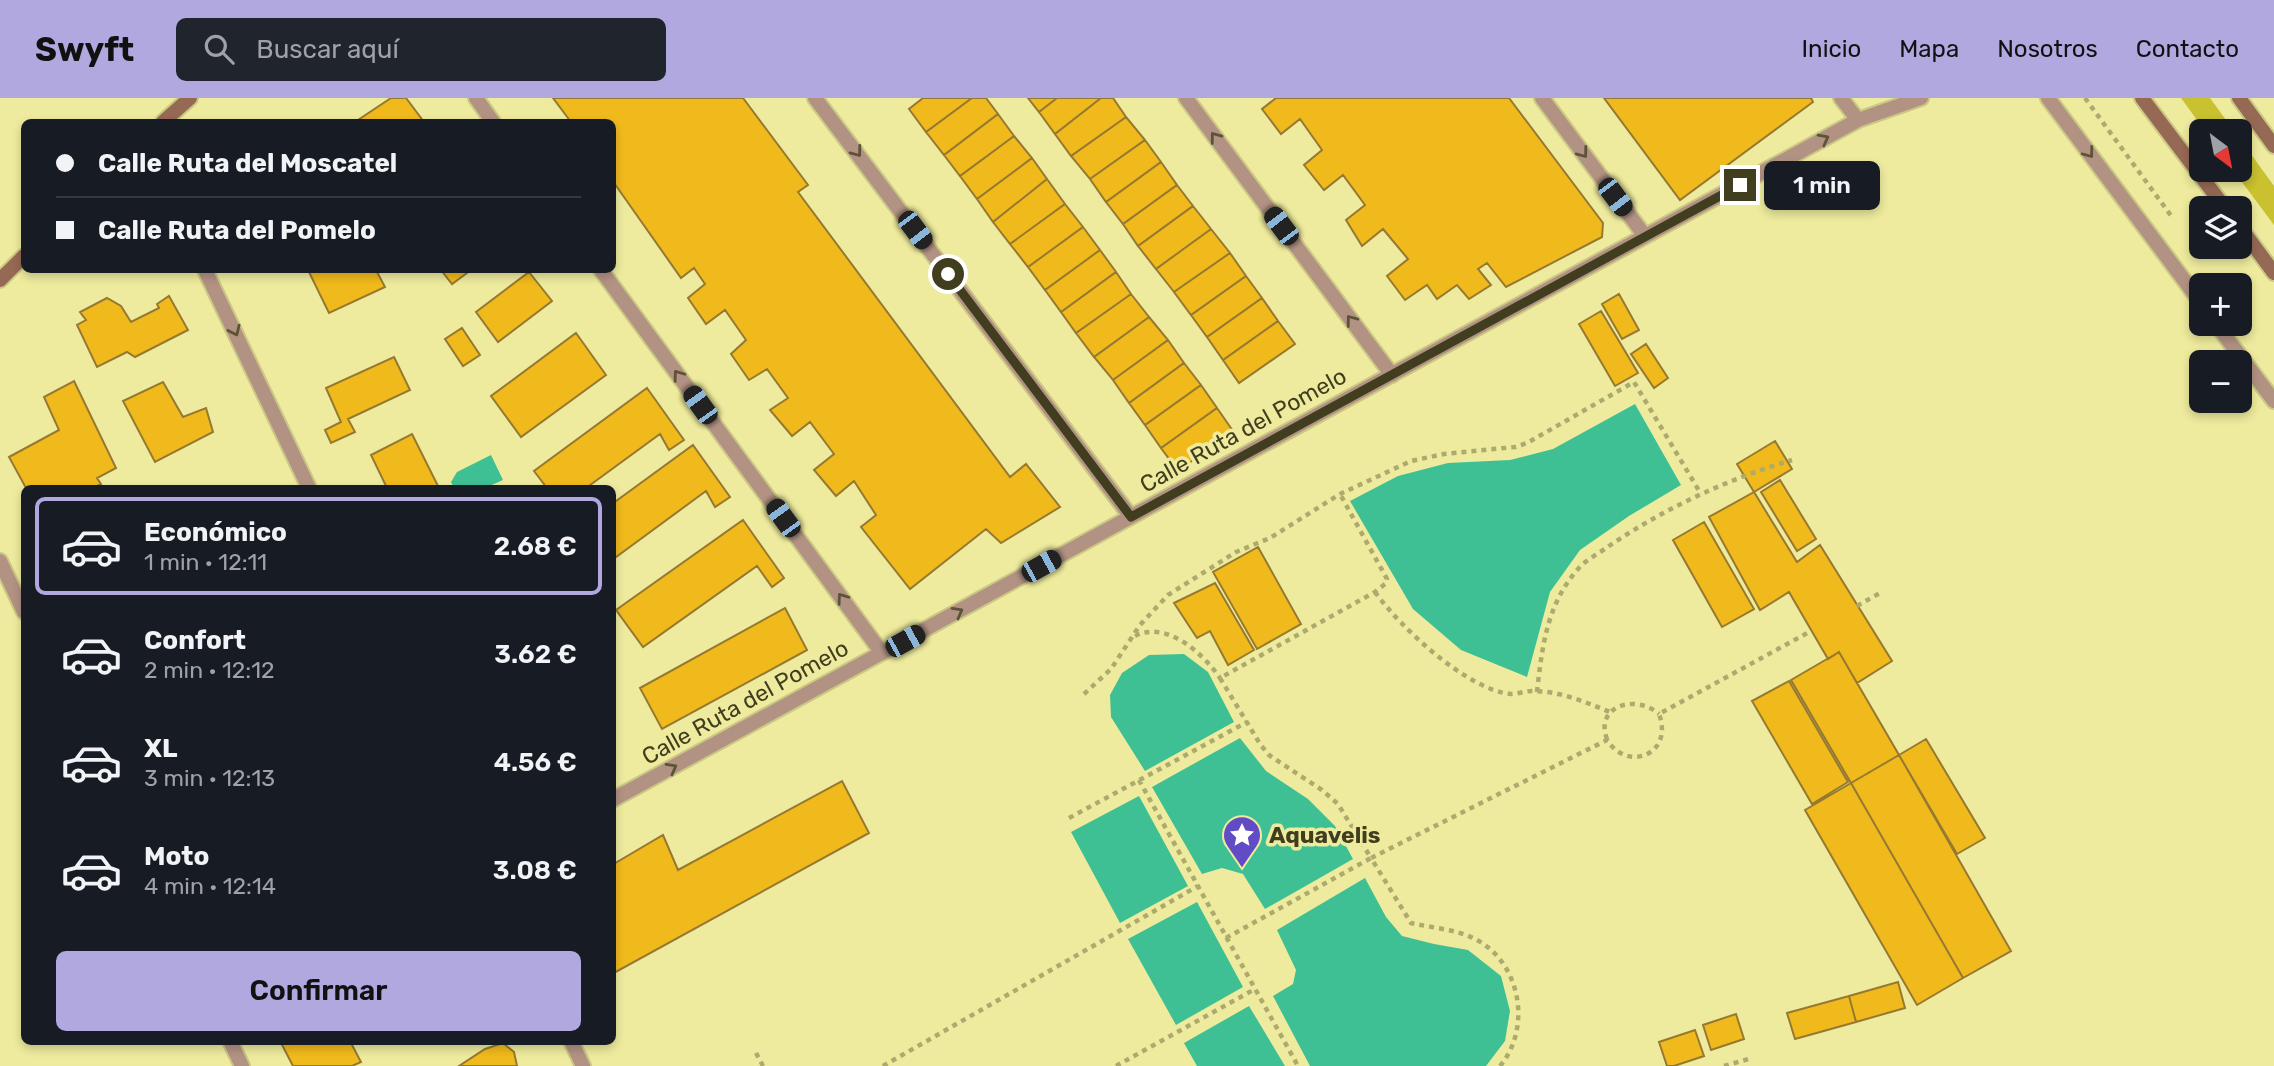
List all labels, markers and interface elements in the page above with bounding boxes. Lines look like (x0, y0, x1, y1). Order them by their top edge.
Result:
search box (176, 18, 666, 81)
text: Swyft (35, 30, 134, 69)
icon: search (200, 30, 238, 68)
text: Buscar aquí (256, 34, 399, 65)
text: Inicio (1802, 35, 1861, 63)
text: Mapa (1899, 35, 1959, 63)
text: Nosotros (1997, 35, 2098, 63)
text: Contacto (2136, 35, 2239, 63)
north arrow (2189, 119, 2252, 182)
map controls (2189, 119, 2252, 413)
one-way arrow (1211, 133, 1224, 145)
one-way arrow (1817, 134, 1830, 147)
one-way arrow (848, 145, 861, 157)
one-way arrow (1574, 145, 1587, 158)
one-way arrow (2081, 145, 2093, 158)
text: Calle Ruta del Moscatel (98, 148, 397, 179)
callout: 1 min (1764, 160, 1880, 210)
route end (1724, 169, 1756, 201)
text: 1 min (1793, 171, 1851, 199)
car (1594, 174, 1637, 220)
button: layers (2189, 196, 2252, 259)
car (1260, 203, 1303, 249)
car (894, 207, 937, 253)
text: Calle Ruta del Pomelo (98, 215, 376, 246)
route start (932, 258, 964, 290)
button: + (2189, 273, 2252, 336)
one-way arrow (1347, 315, 1359, 328)
one-way arrow (226, 324, 240, 336)
button: − (2189, 350, 2252, 413)
street label: Calle Ruta del Pomelo (1135, 362, 1351, 498)
one-way arrow (674, 370, 687, 383)
car (680, 382, 721, 428)
car (763, 495, 804, 541)
icon: car (60, 515, 123, 578)
text: Económico (144, 517, 287, 548)
text: 2.68 € (494, 531, 577, 562)
car (1018, 547, 1065, 585)
text: 1 min · 12:11 (144, 548, 267, 576)
one-way arrow (838, 593, 850, 606)
one-way arrow (951, 607, 963, 620)
car (882, 622, 929, 660)
icon: car (60, 623, 123, 686)
text: Confort (144, 625, 246, 656)
street label: Calle Ruta del Pomelo (637, 634, 853, 770)
text: 3.62 € (494, 639, 577, 670)
text: 2 min · 12:12 (144, 656, 275, 684)
icon: car (60, 731, 123, 794)
text: XL (144, 733, 177, 764)
text: 4.56 € (494, 747, 577, 778)
one-way arrow (665, 763, 678, 776)
text: 3 min · 12:13 (144, 764, 275, 792)
place icon: Aquavelis (1221, 814, 1263, 869)
place label: Aquavelis (1269, 821, 1381, 849)
icon: car (60, 839, 123, 902)
text: Moto (144, 841, 209, 872)
text: 3.08 € (493, 855, 577, 886)
text: 4 min · 12:14 (144, 872, 276, 900)
button: Confirmar (56, 951, 581, 1031)

